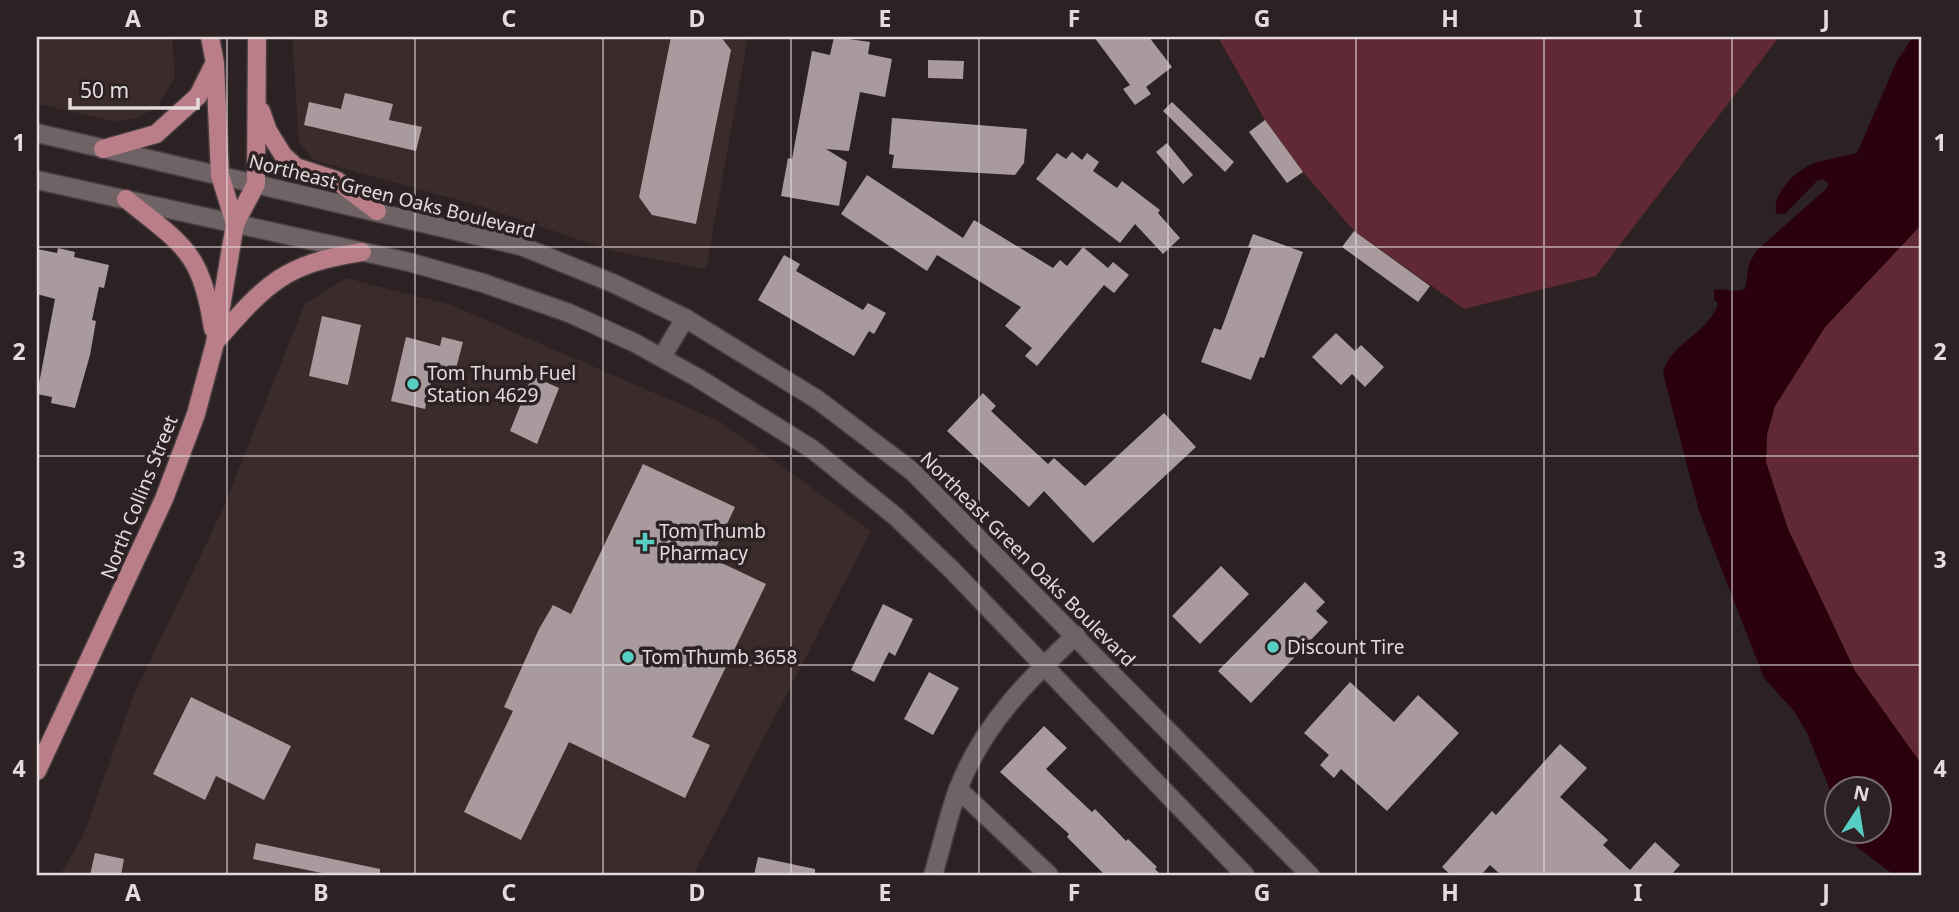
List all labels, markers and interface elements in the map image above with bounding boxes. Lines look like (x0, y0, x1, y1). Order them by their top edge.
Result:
text: A (125, 2, 141, 34)
text: B (313, 2, 329, 34)
text: C (502, 2, 517, 34)
text: D (689, 2, 705, 34)
text: E (879, 2, 891, 34)
text: F (1068, 2, 1080, 34)
text: G (1254, 2, 1270, 34)
text: H (1441, 2, 1459, 34)
text: I (1634, 2, 1643, 34)
text: J (1820, 2, 1830, 34)
scale bar (70, 66, 198, 110)
text: 50 m (80, 76, 129, 104)
text: 1 (12, 126, 26, 158)
text: 1 (1933, 126, 1947, 158)
street label: Northeast Green Oaks Boulevard (246, 148, 538, 244)
text: 2 (12, 335, 26, 367)
text: 2 (1933, 335, 1947, 367)
place label: Tom Thumb Fuel Station 4629 (427, 360, 576, 408)
marker: Tom Thumb Fuel Station 4629 (405, 376, 421, 392)
street label: North Collins Street (94, 411, 184, 583)
street label: Northeast Green Oaks Boulevard (915, 446, 1141, 672)
place label: Tom Thumb Pharmacy (659, 518, 766, 566)
marker: Tom Thumb Pharmacy (637, 534, 653, 550)
text: 3 (12, 543, 26, 575)
text: 3 (1933, 543, 1947, 575)
place label: Discount Tire (1287, 634, 1404, 660)
marker: Discount Tire (1265, 639, 1281, 655)
place label: Tom Thumb 3658 (642, 644, 797, 670)
marker: Tom Thumb 3658 (620, 649, 636, 665)
text: 4 (12, 752, 26, 784)
text: 4 (1933, 752, 1947, 784)
north arrow (1822, 776, 1892, 846)
text: N (1851, 779, 1872, 808)
text: A (125, 876, 141, 908)
text: B (313, 876, 329, 908)
text: C (502, 876, 517, 908)
text: D (689, 876, 705, 908)
text: E (879, 876, 891, 908)
text: F (1068, 876, 1080, 908)
text: G (1254, 876, 1270, 908)
text: H (1441, 876, 1459, 908)
text: I (1634, 876, 1643, 908)
text: J (1820, 876, 1830, 908)

